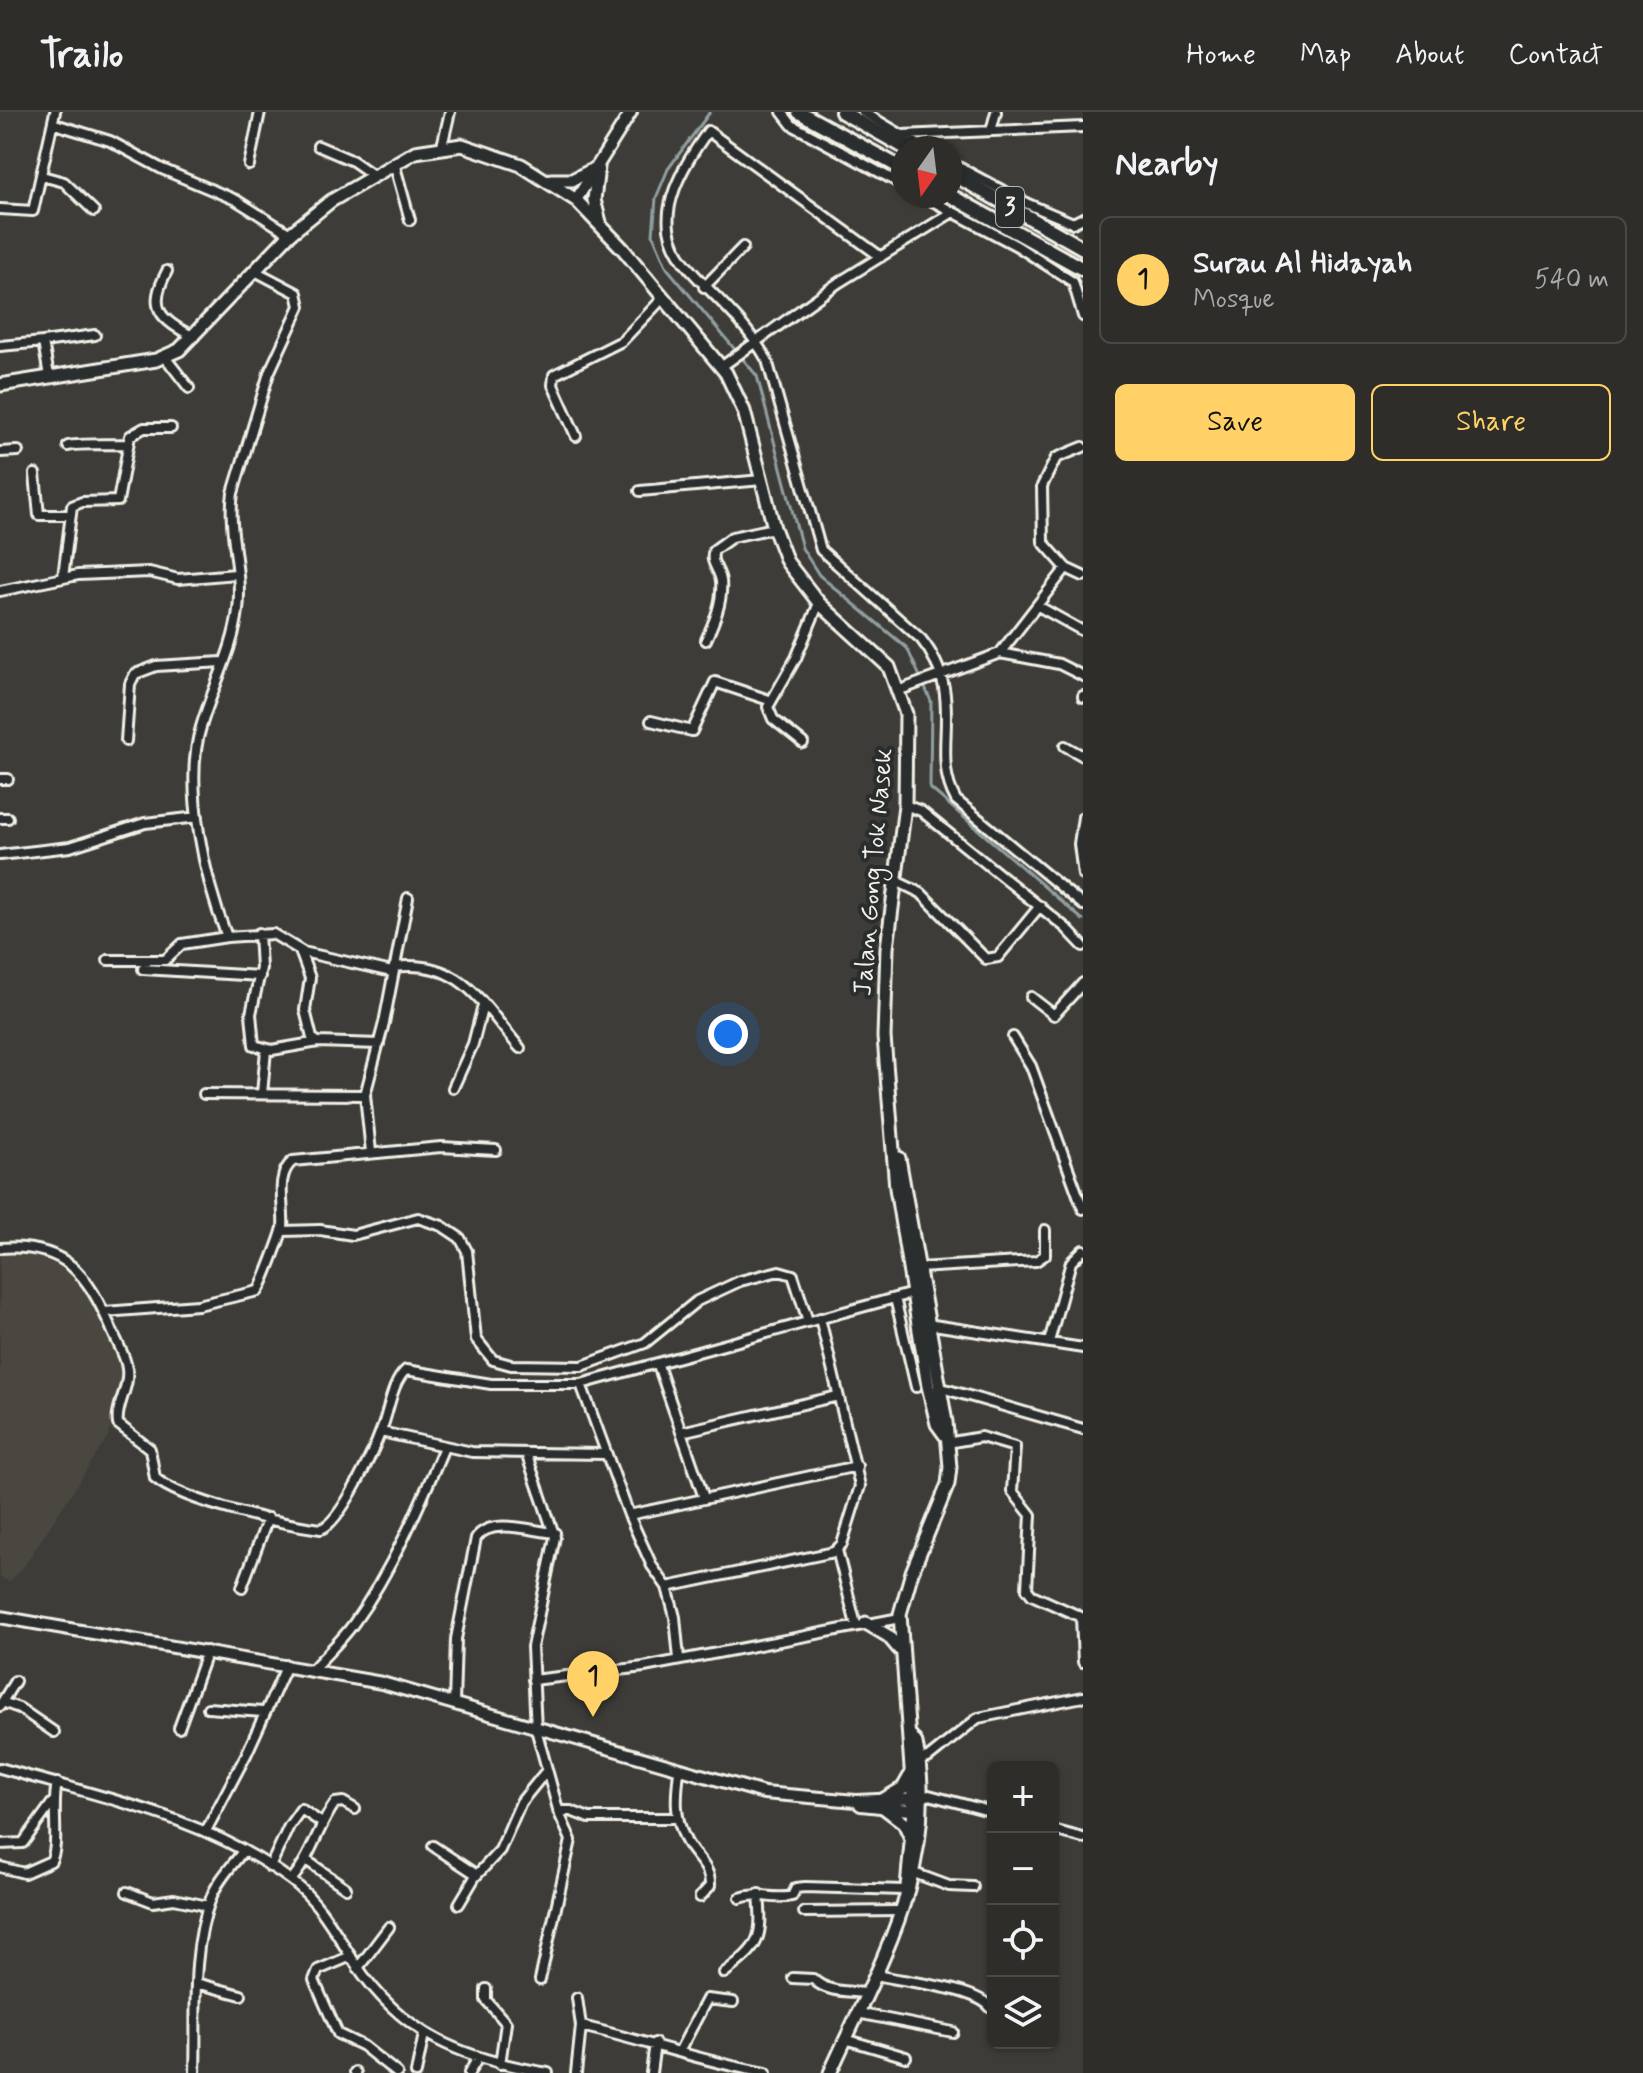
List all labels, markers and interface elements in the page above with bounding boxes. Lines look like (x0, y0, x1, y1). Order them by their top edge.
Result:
text: Trailo (40, 31, 123, 80)
text: Home (1186, 37, 1256, 74)
text: Map (1300, 37, 1351, 74)
text: About (1395, 37, 1464, 74)
text: Contact (1508, 37, 1603, 74)
north arrow (891, 136, 963, 208)
text: Nearby (1115, 142, 1219, 187)
road number: 3 (996, 187, 1024, 227)
text: Surau Al Hidayah (1193, 244, 1412, 283)
text: 1 (1137, 263, 1149, 297)
text: 540 m (1534, 263, 1609, 297)
text: Mosque (1193, 283, 1275, 317)
button: Save (1115, 384, 1355, 461)
button: Share (1371, 384, 1611, 461)
street label: Jalan Gong Tok Nasek (846, 746, 904, 997)
your location (708, 1014, 748, 1054)
pin: 1 (567, 1651, 619, 1717)
map controls (987, 1761, 1059, 2049)
button: + (987, 1761, 1059, 1833)
button: − (987, 1833, 1059, 1905)
button: locate (987, 1905, 1059, 1977)
button: layers (987, 1977, 1059, 2049)

